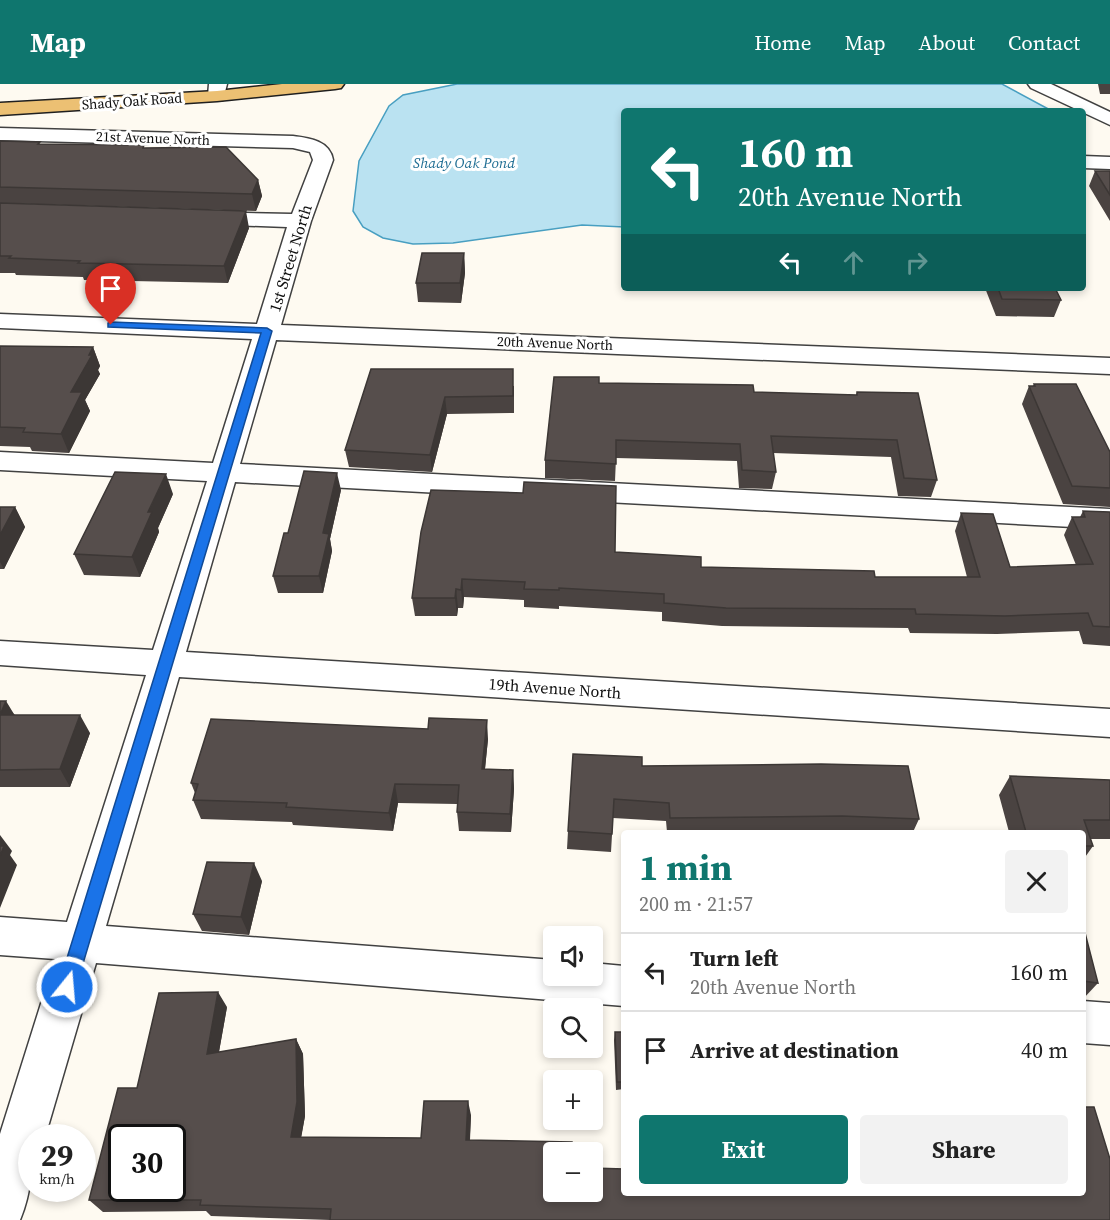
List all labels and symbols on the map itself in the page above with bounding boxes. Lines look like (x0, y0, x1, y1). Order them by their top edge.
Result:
street label: Shady Oak Road (81, 88, 183, 114)
street label: 21st Avenue North (96, 126, 210, 150)
water label: Shady Oak Pond (413, 152, 515, 173)
street label: 1st Street North (263, 201, 317, 314)
pin (85, 263, 136, 325)
street label: 20th Avenue North (496, 331, 614, 355)
street label: 19th Avenue North (488, 672, 623, 704)
position arrow (35, 955, 99, 1019)
speed limit sign: 30 (108, 1124, 186, 1202)

